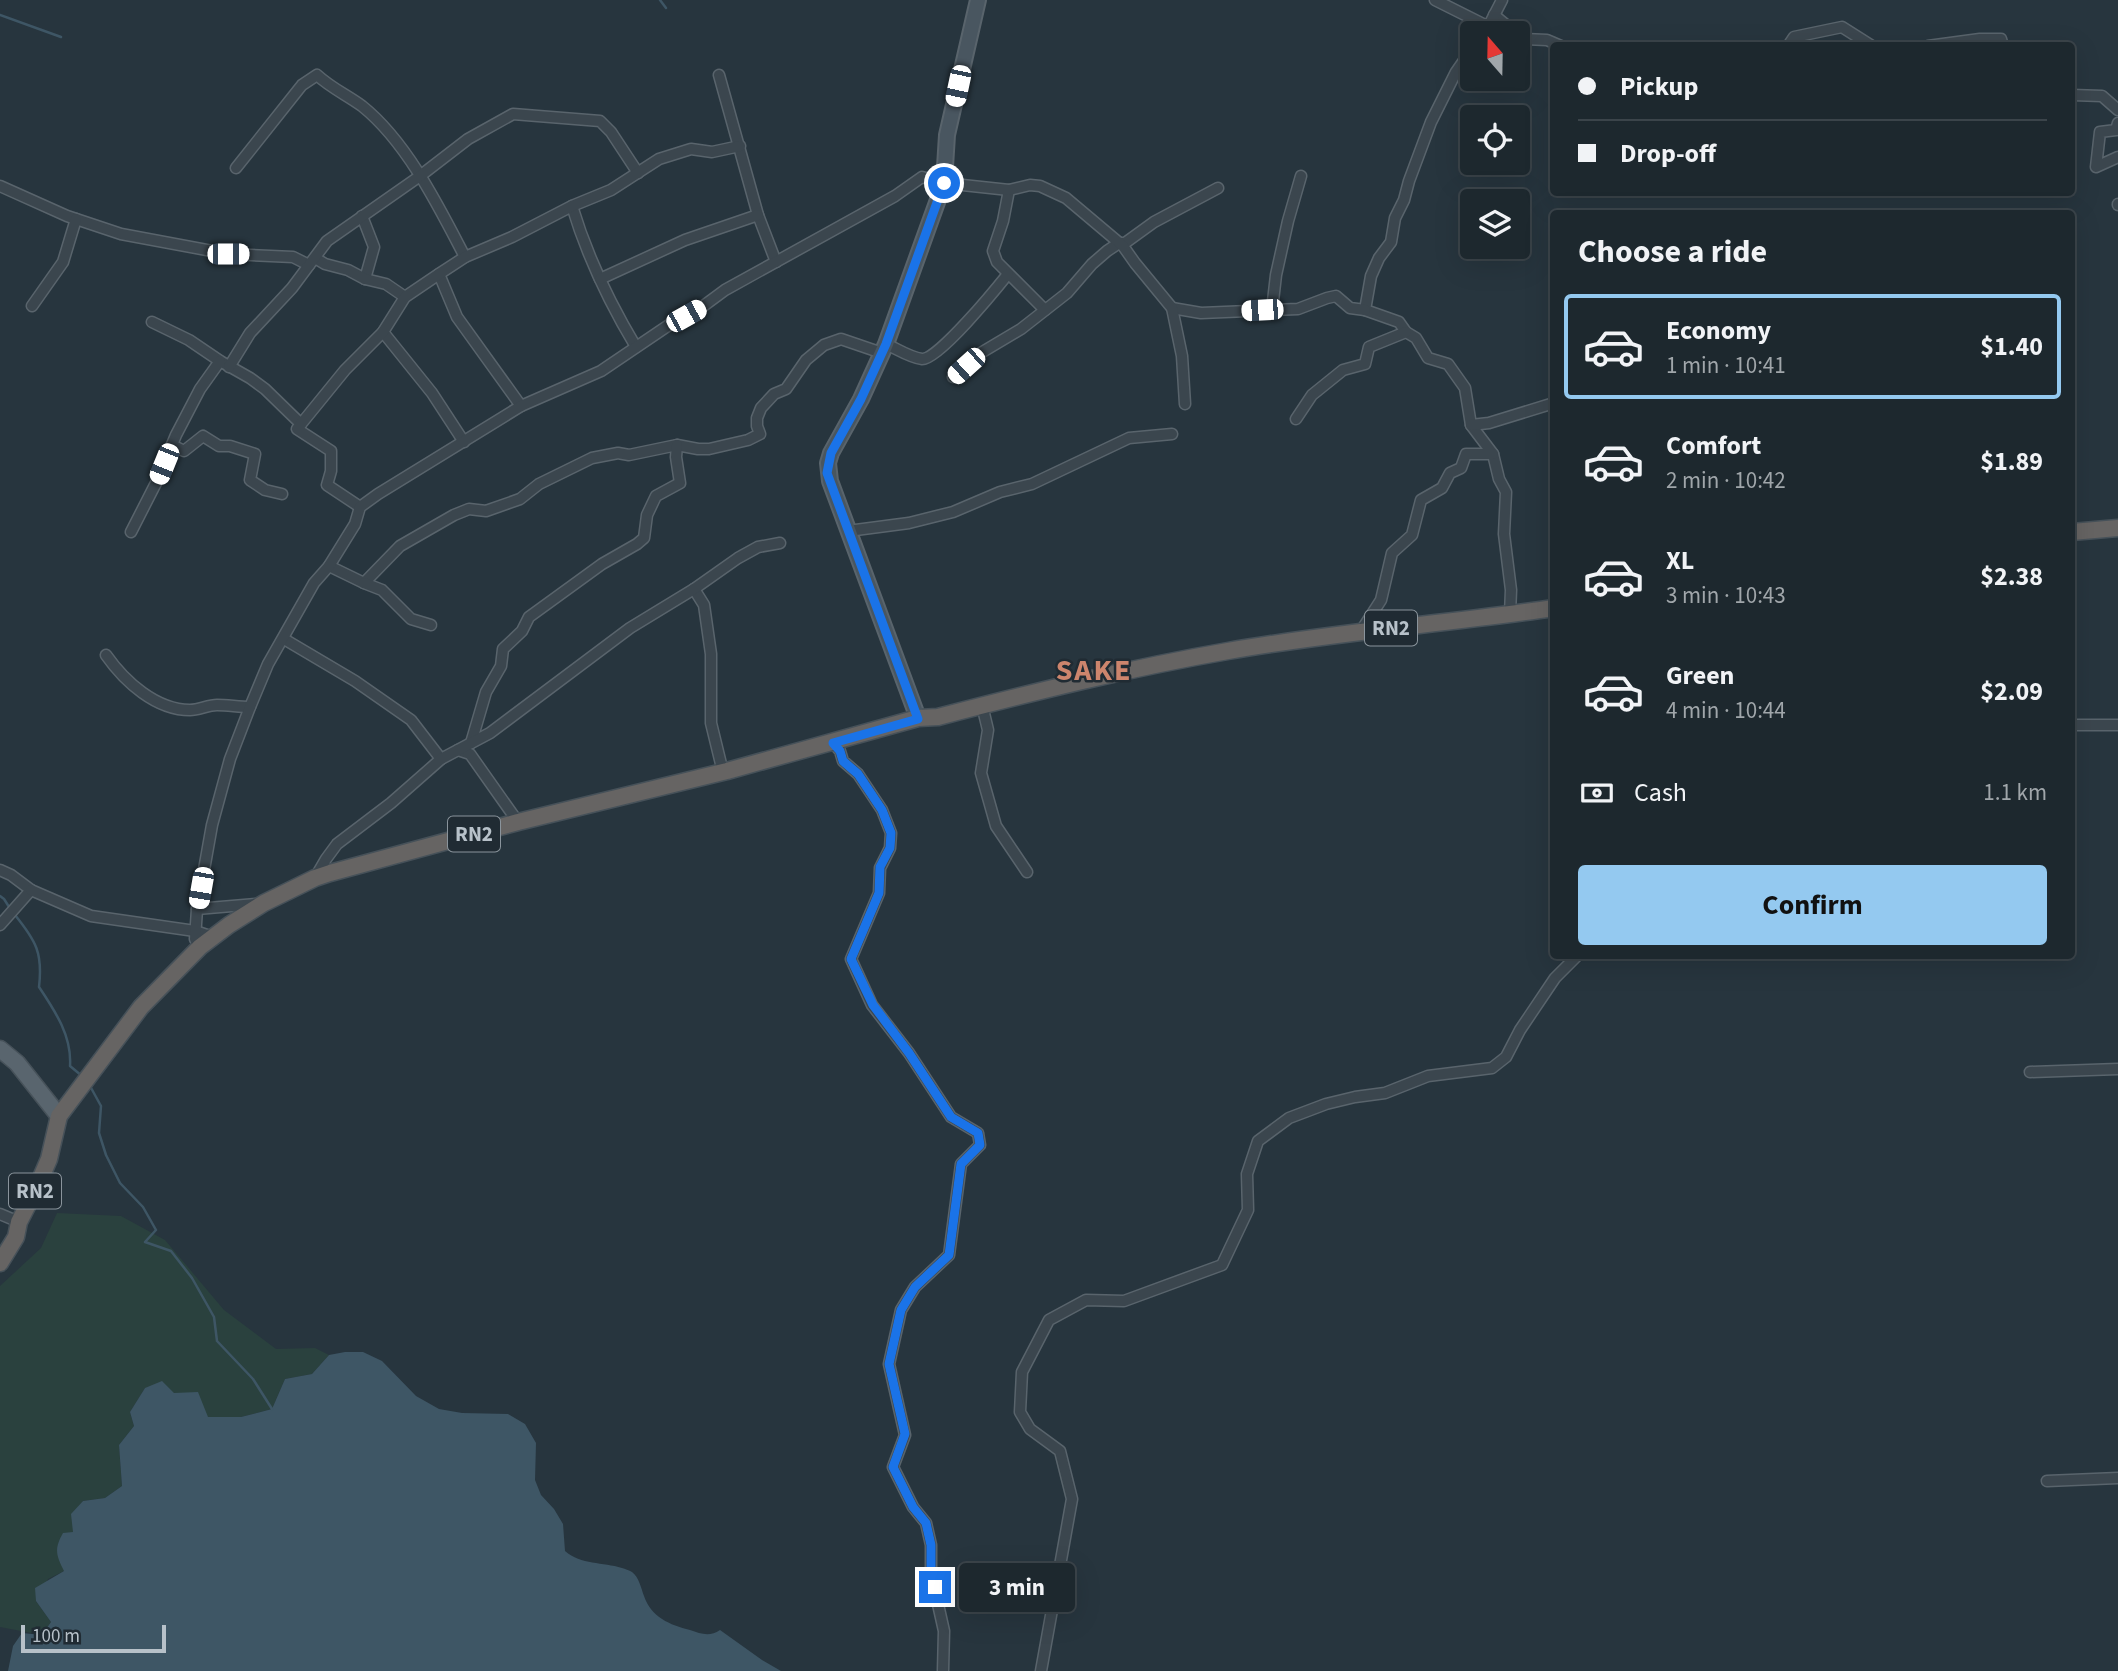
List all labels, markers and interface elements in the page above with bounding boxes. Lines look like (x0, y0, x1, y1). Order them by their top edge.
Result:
north arrow (1460, 21, 1530, 91)
map controls (1460, 21, 1530, 259)
car (944, 63, 973, 109)
text: Pickup (1620, 68, 1698, 105)
button: locate (1460, 105, 1530, 175)
text: Drop-off (1620, 135, 1716, 172)
route start (928, 167, 960, 199)
button: layers (1460, 189, 1530, 259)
text: Choose a ride (1578, 229, 1767, 275)
car (208, 244, 250, 265)
car (663, 297, 710, 335)
car (1241, 298, 1284, 322)
text: Economy (1666, 312, 1771, 349)
icon: car (1582, 315, 1645, 378)
text: $1.40 (1980, 328, 2043, 365)
car (944, 344, 989, 388)
text: 1 min · 10:41 (1666, 349, 1786, 382)
text: Comfort (1666, 427, 1761, 464)
icon: car (1582, 430, 1645, 493)
car (147, 441, 182, 487)
text: $1.89 (1980, 443, 2043, 480)
text: 2 min · 10:42 (1666, 464, 1786, 497)
text: XL (1666, 542, 1694, 579)
icon: car (1582, 545, 1645, 608)
text: $2.38 (1980, 558, 2043, 595)
text: 3 min · 10:43 (1666, 579, 1786, 612)
road number: RN2 (1365, 610, 1417, 646)
district label: SAKE (1056, 649, 1132, 692)
text: Green (1666, 657, 1734, 694)
icon: car (1582, 660, 1645, 723)
text: $2.09 (1980, 673, 2043, 710)
text: 4 min · 10:44 (1666, 694, 1786, 727)
icon: cash (1578, 774, 1616, 812)
text: Cash (1634, 774, 1687, 811)
text: 1.1 km (1983, 776, 2047, 809)
road number: RN2 (448, 816, 500, 852)
car (188, 865, 215, 911)
button: Confirm (1578, 865, 2047, 945)
road number: RN2 (9, 1174, 61, 1208)
callout: 3 min (960, 1562, 1075, 1612)
route end (919, 1571, 951, 1603)
text: 3 min (989, 1571, 1045, 1604)
scale bar (21, 1622, 166, 1654)
text: 100 m (32, 1623, 80, 1650)

